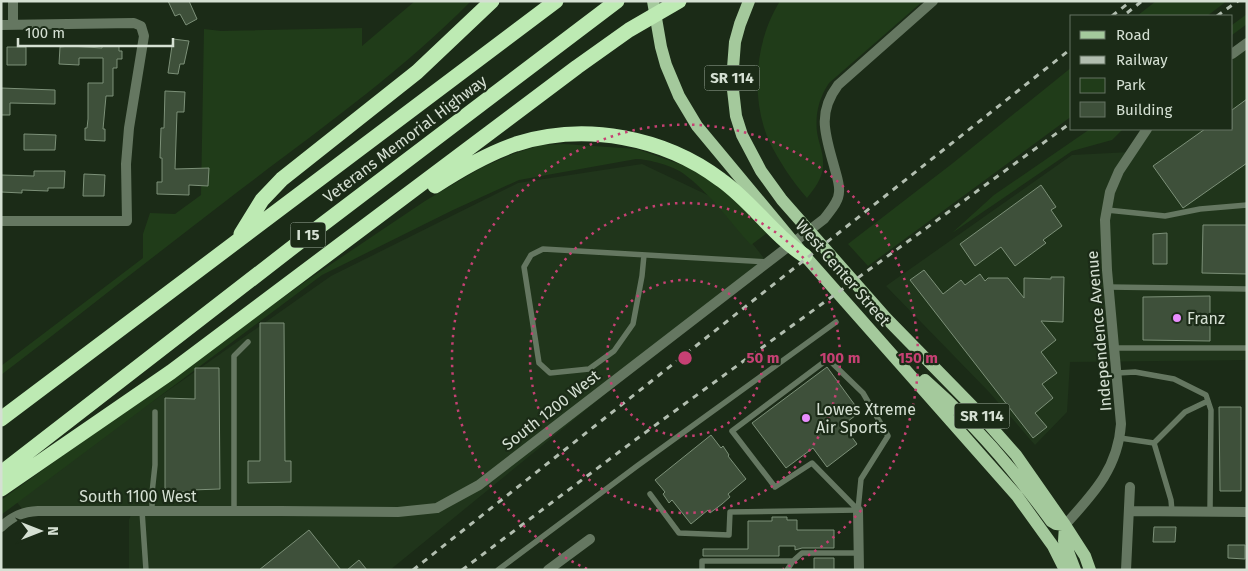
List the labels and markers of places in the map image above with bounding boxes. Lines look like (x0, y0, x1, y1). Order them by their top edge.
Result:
place label: Franz (1187, 309, 1225, 328)
marker: Franz (1171, 312, 1183, 324)
centre of rings (676, 349, 694, 367)
place label: Lowes Xtreme Air Sports (816, 400, 916, 437)
marker: Lowes Xtreme Air Sports (800, 412, 812, 424)

